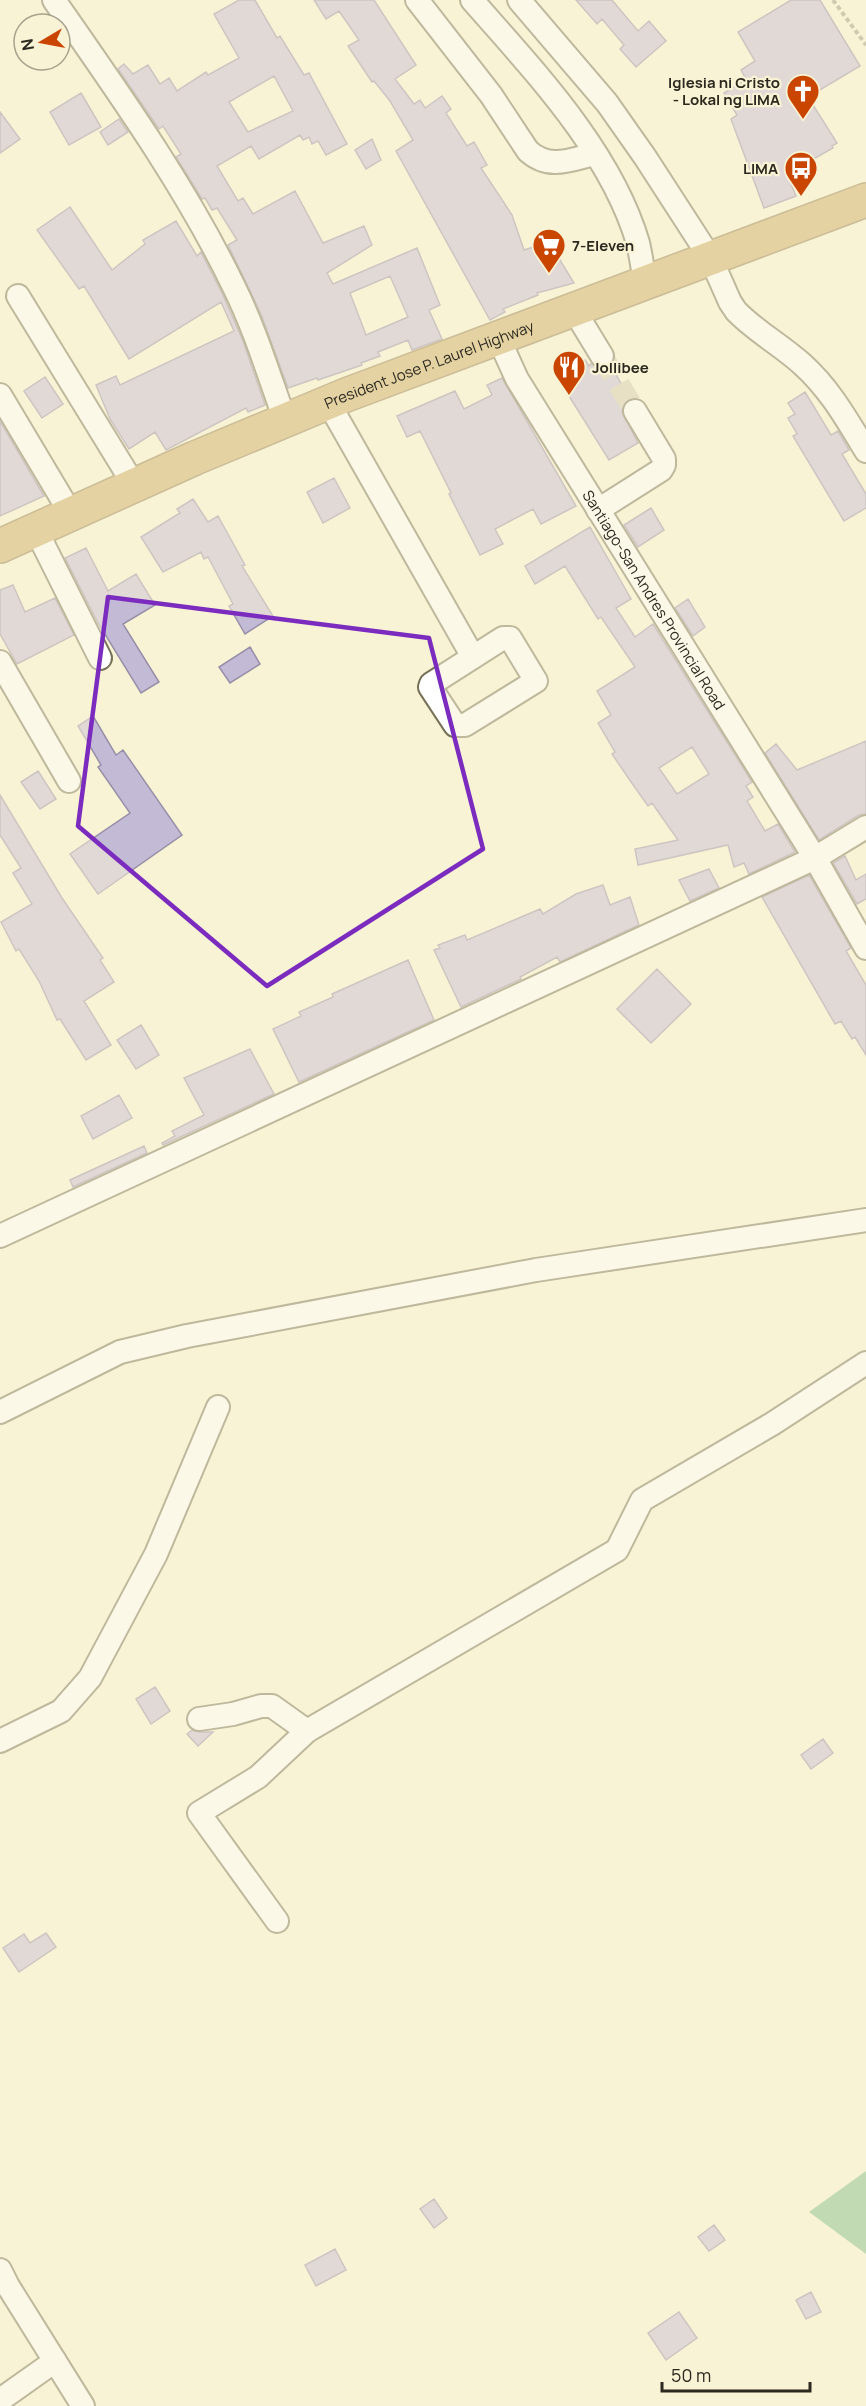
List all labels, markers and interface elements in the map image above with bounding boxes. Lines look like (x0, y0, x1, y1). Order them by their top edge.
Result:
north arrow (12, 12, 72, 72)
text: N (15, 37, 39, 52)
place label: Iglesia ni Cristo - Lokal ng LIMA (668, 72, 780, 110)
church icon: Iglesia ni Cristo - Lokal ng LIMA (785, 73, 821, 120)
bus stop icon: LIMA (783, 150, 819, 197)
place label: LIMA (743, 158, 778, 179)
supermarket icon: 7-Eleven (531, 227, 567, 274)
place label: 7-Eleven (572, 235, 634, 256)
street label: President Jose P. Laurel Highway (321, 315, 537, 414)
restaurant icon: Jollibee (551, 349, 587, 396)
place label: Jollibee (592, 357, 649, 378)
street label: Santiago-San Andres Provincial Road (578, 486, 731, 714)
scale bar (662, 2355, 810, 2393)
text: 50 m (671, 2363, 711, 2387)

